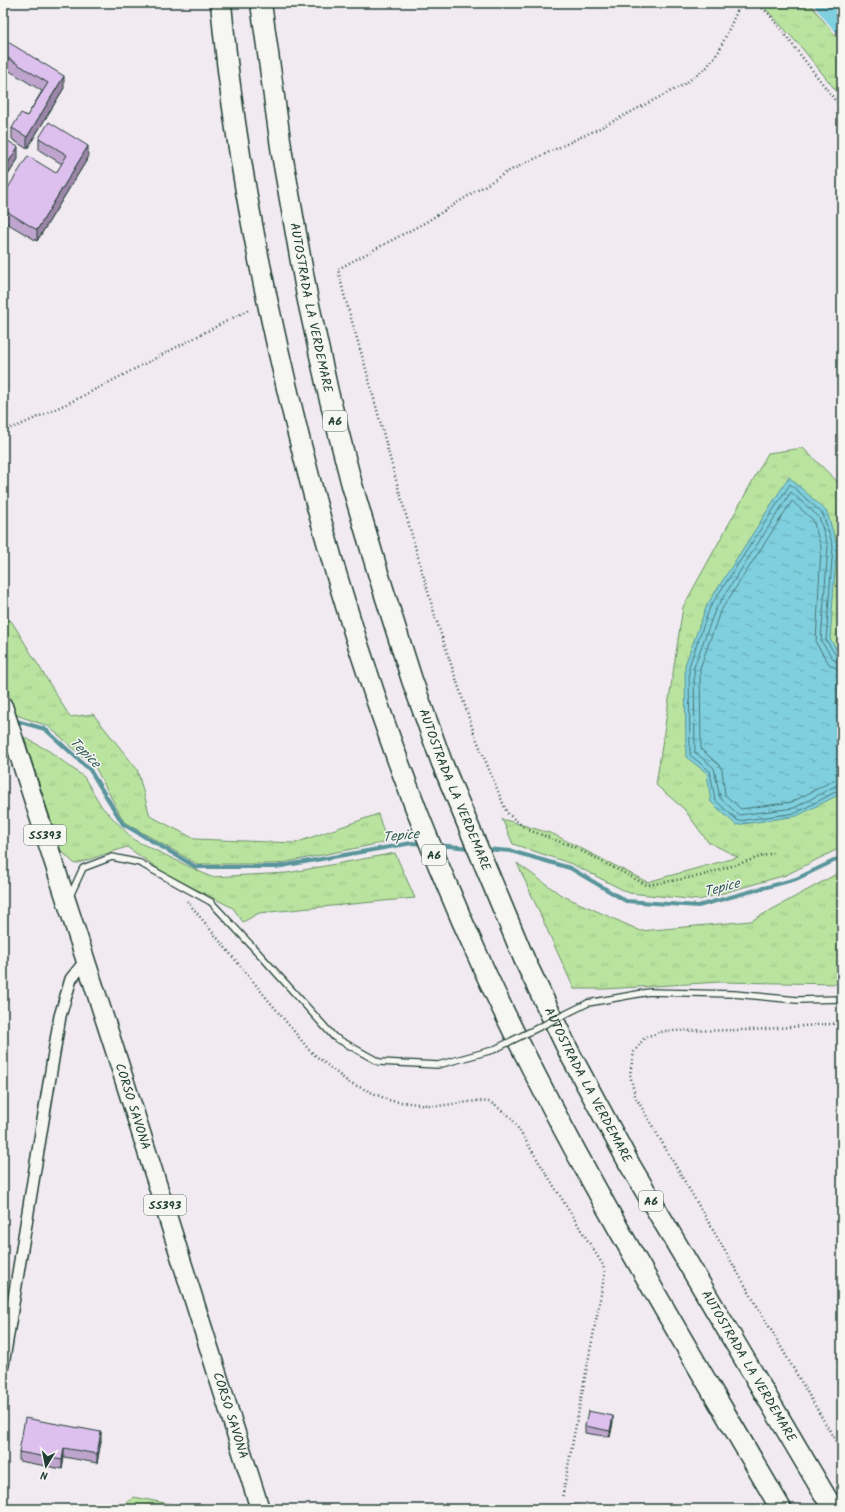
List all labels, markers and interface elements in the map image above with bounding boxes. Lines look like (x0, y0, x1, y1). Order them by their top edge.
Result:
street label: AUTOSTRADA LA VERDEMARE (284, 221, 338, 395)
road number: A6 (323, 411, 347, 431)
street label: AUTOSTRADA LA VERDEMARE (413, 706, 497, 875)
water label: Tepice (64, 732, 107, 775)
water label: Tepice (382, 823, 422, 849)
road number: SS393 (24, 825, 66, 845)
road number: A6 (422, 845, 446, 865)
water label: Tepice (702, 872, 744, 903)
street label: AUTOSTRADA LA VERDEMARE (538, 1004, 638, 1167)
street label: CORSO SAVONA (109, 1060, 156, 1153)
road number: A6 (639, 1191, 663, 1211)
road number: SS393 (144, 1195, 186, 1215)
street label: AUTOSTRADA LA VERDEMARE (696, 1286, 802, 1446)
street label: CORSO SAVONA (207, 1369, 254, 1462)
north arrow (26, 1446, 66, 1486)
text: N (39, 1465, 49, 1484)

